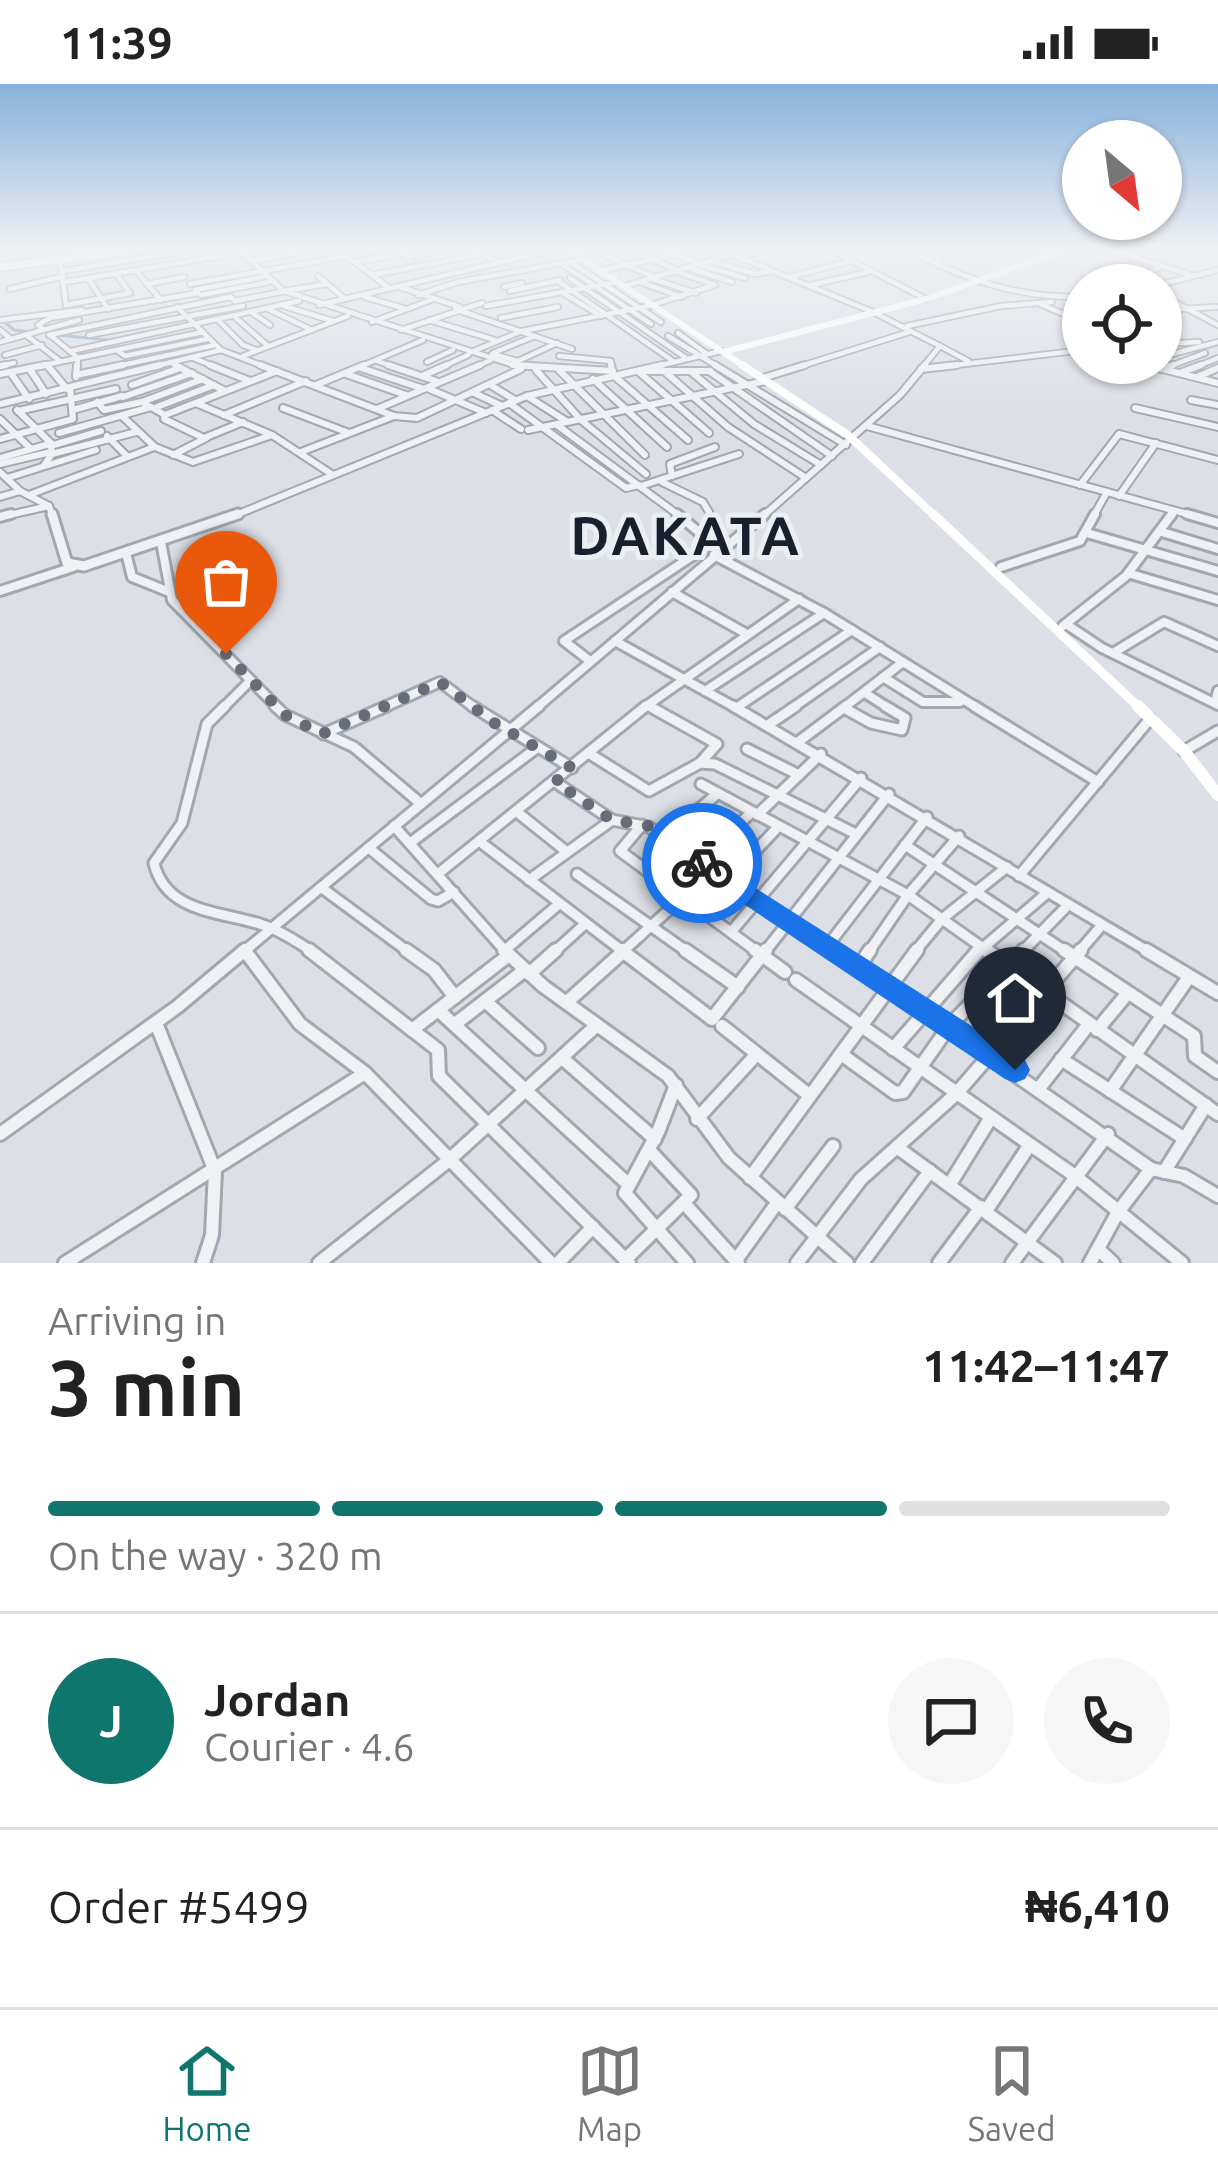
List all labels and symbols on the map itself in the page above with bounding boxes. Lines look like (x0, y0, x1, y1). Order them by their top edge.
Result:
north arrow (1062, 120, 1182, 240)
district label: DAKATA (570, 505, 802, 565)
pin (175, 531, 277, 654)
courier (642, 803, 762, 923)
pin (964, 947, 1066, 1070)

